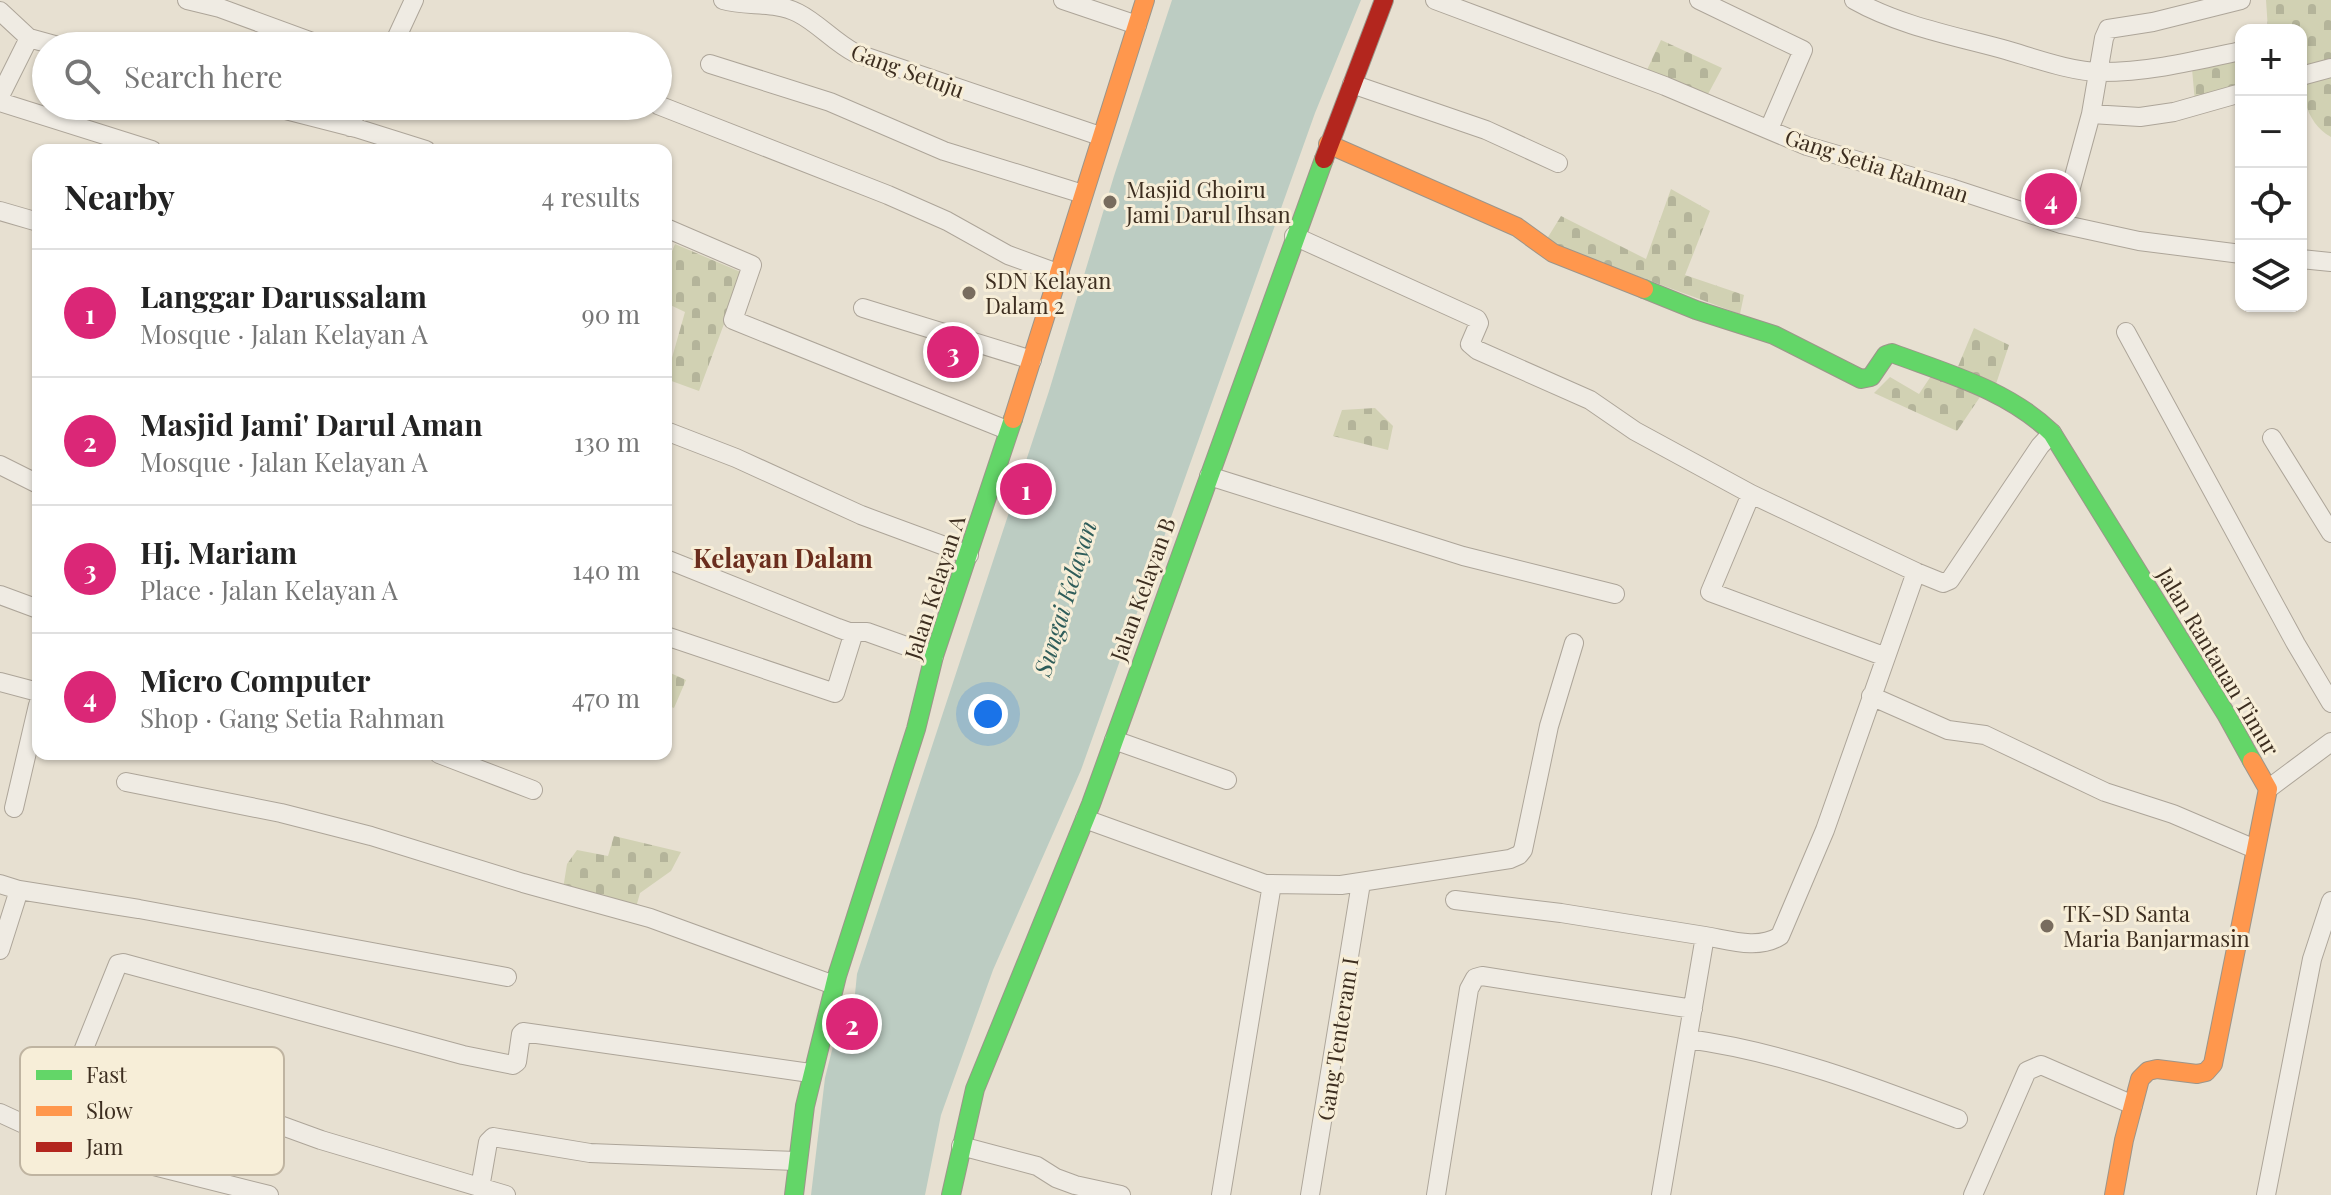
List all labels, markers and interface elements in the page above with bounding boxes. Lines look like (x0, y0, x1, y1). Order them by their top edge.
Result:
map controls (2235, 24, 2307, 312)
button: + (2235, 24, 2307, 96)
search box (32, 32, 672, 120)
street label: Gang Setuju (847, 36, 969, 104)
icon: search (60, 54, 104, 98)
text: Search here (124, 56, 283, 96)
button: − (2235, 96, 2307, 168)
street label: Gang Setia Rahman (1781, 121, 1973, 209)
button: locate (2235, 168, 2307, 240)
pin: 4 (2025, 169, 2077, 229)
text: Nearby (64, 173, 175, 219)
place label: Masjid Ghoiru Jami Darul Ihsan (1125, 174, 1291, 229)
text: 4 results (541, 179, 640, 214)
marker: Masjid Ghoiru Jami Darul Ihsan (1101, 193, 1119, 211)
button: layers (2235, 240, 2307, 312)
place label: SDN Kelayan Dalam 2 (985, 265, 1111, 320)
text: Langgar Darussalam (140, 276, 427, 316)
marker: SDN Kelayan Dalam 2 (960, 284, 978, 302)
text: 1 (85, 296, 95, 331)
text: 90 m (582, 296, 640, 331)
text: Mosque · Jalan Kelayan A (140, 316, 428, 351)
pin: 3 (927, 322, 979, 382)
text: Masjid Jami' Darul Aman (140, 404, 483, 444)
text: 2 (83, 424, 97, 459)
text: 130 m (574, 424, 640, 459)
text: Mosque · Jalan Kelayan A (140, 444, 428, 479)
pin: 1 (1000, 459, 1052, 519)
street label: Jalan Kelayan A (896, 511, 971, 664)
street label: Jalan Kelayan B (1102, 513, 1182, 666)
water label: Sungai Kelayan (1025, 516, 1103, 680)
text: Hj. Mariam (140, 532, 297, 572)
district label: Kelayan Dalam (693, 540, 873, 575)
text: 3 (84, 552, 96, 587)
text: 140 m (572, 552, 640, 587)
street label: Jalan Rantauan Timur (2150, 560, 2287, 761)
text: Place · Jalan Kelayan A (140, 572, 398, 607)
text: Micro Computer (140, 660, 371, 700)
text: 4 (83, 680, 97, 715)
text: 470 m (572, 680, 640, 715)
your location (968, 694, 1008, 734)
text: Shop · Gang Setia Rahman (140, 700, 445, 735)
place label: TK-SD Santa Maria Banjarmasin (2063, 898, 2250, 953)
marker: TK-SD Santa Maria Banjarmasin (2038, 917, 2056, 935)
street label: Gang Tenteram I (1309, 955, 1365, 1123)
pin: 2 (826, 994, 878, 1054)
legend (20, 1047, 284, 1175)
text: Fast (86, 1059, 128, 1089)
text: Slow (86, 1095, 133, 1125)
text: Jam (85, 1131, 124, 1161)

